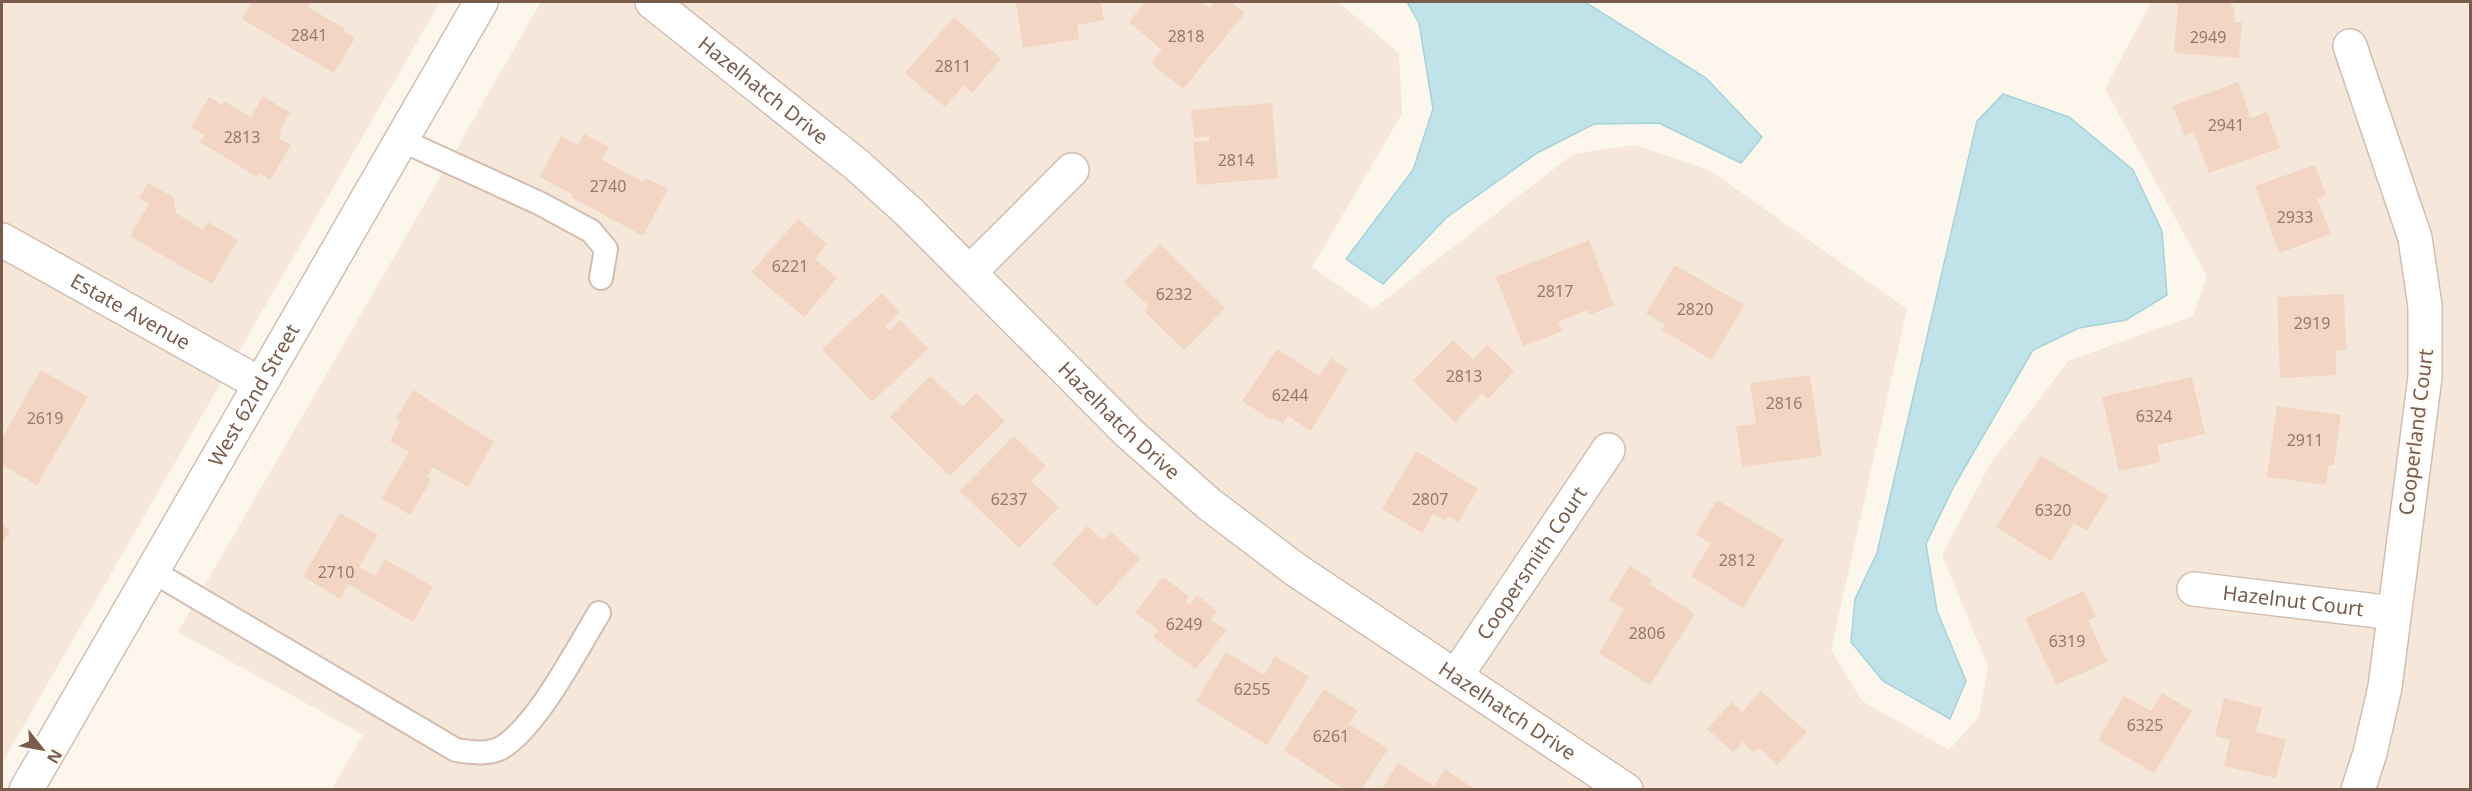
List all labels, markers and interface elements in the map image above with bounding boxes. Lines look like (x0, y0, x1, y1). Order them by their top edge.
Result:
house number: 2841 (291, 24, 327, 46)
house number: 2818 (1168, 25, 1204, 47)
house number: 2949 (2190, 26, 2226, 48)
street label: Hazelhatch Drive (693, 30, 834, 150)
house number: 2811 (935, 55, 971, 77)
house number: 2941 (2208, 114, 2244, 136)
house number: 2813 (224, 126, 260, 148)
house number: 2814 (1218, 149, 1254, 171)
house number: 2740 (590, 175, 626, 197)
house number: 2933 (2277, 206, 2313, 228)
house number: 6221 (772, 255, 808, 277)
street label: Estate Avenue (66, 267, 195, 355)
house number: 2817 (1537, 280, 1573, 302)
house number: 6232 (1156, 283, 1192, 305)
house number: 2820 (1677, 298, 1713, 320)
house number: 2919 (2294, 312, 2330, 334)
street label: West 62nd Street (202, 319, 305, 471)
street label: Cooperland Court (2392, 347, 2439, 517)
street label: Hazelhatch Drive (1052, 355, 1186, 485)
house number: 2813 (1446, 365, 1482, 387)
house number: 6244 (1272, 384, 1308, 406)
house number: 2816 (1766, 392, 1802, 414)
house number: 6324 (2136, 405, 2172, 427)
house number: 2619 (27, 407, 63, 429)
house number: 2911 (2287, 429, 2323, 451)
street label: Coopersmith Court (1470, 481, 1593, 645)
house number: 6237 (991, 488, 1027, 510)
house number: 2807 (1412, 488, 1448, 510)
house number: 6320 (2035, 499, 2071, 521)
house number: 2812 (1719, 549, 1755, 571)
house number: 2710 (318, 561, 354, 583)
street label: Hazelnut Court (2221, 579, 2365, 622)
house number: 6249 (1166, 613, 1202, 635)
house number: 2806 (1629, 622, 1665, 644)
house number: 6319 (2049, 630, 2085, 652)
street label: Hazelhatch Drive (1434, 655, 1581, 766)
house number: 6255 (1234, 678, 1270, 700)
house number: 6325 (2127, 714, 2163, 736)
north arrow (12, 719, 72, 779)
house number: 6261 (1313, 725, 1349, 747)
text: N (42, 745, 68, 768)

